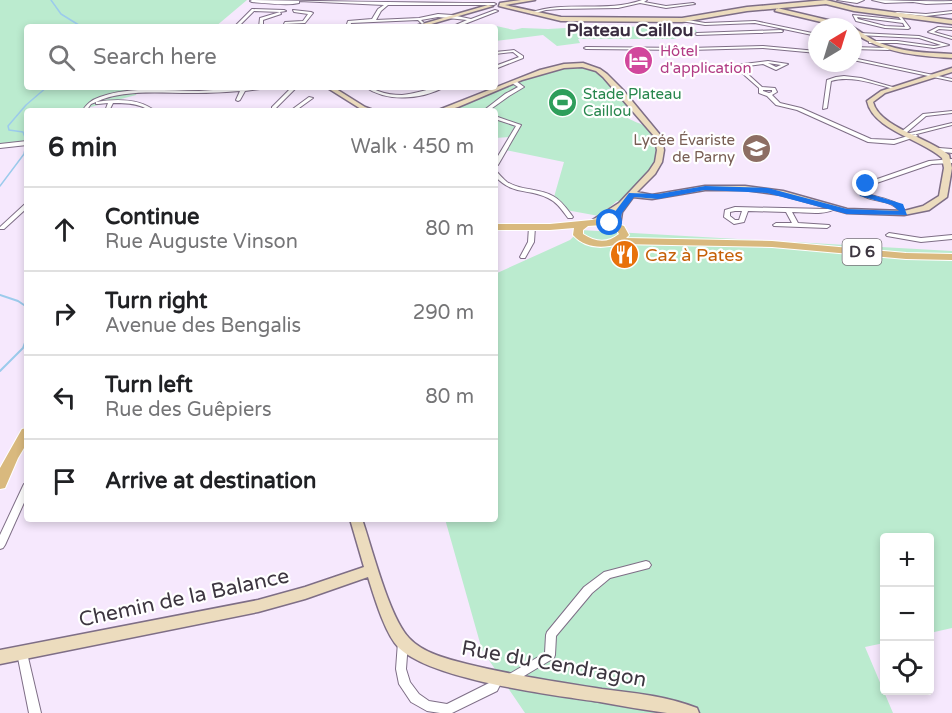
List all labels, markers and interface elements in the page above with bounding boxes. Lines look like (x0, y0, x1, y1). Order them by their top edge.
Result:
north arrow (808, 18, 862, 72)
district label: Plateau Caillou (567, 19, 693, 41)
search box (24, 24, 498, 90)
icon: search (45, 41, 78, 74)
place label: Hôtel d'application (660, 42, 752, 77)
text: Search here (93, 44, 217, 70)
hotel icon: Hôtel d'application (623, 44, 655, 76)
place label: Stade Plateau Caillou (583, 85, 682, 120)
sports icon: Stade Plateau Caillou (546, 87, 578, 119)
place label: Lycée Évariste de Parny (633, 131, 735, 166)
text: 6 min (48, 132, 117, 163)
school or university icon: Lycée Évariste de Parny (740, 133, 772, 165)
text: Walk · 450 m (351, 135, 474, 159)
route end (852, 170, 878, 196)
text: Continue (105, 204, 200, 230)
route start (596, 209, 622, 235)
icon: ahead (48, 213, 81, 246)
text: 80 m (425, 217, 474, 241)
text: Rue Auguste Vinson (105, 230, 298, 254)
restaurant icon: Caz à Pates (608, 239, 640, 271)
road number: D 6 (842, 239, 882, 265)
place label: Caz à Pates (645, 244, 743, 266)
text: Turn right (105, 288, 207, 314)
icon: right (48, 297, 81, 330)
text: 290 m (413, 301, 474, 325)
text: Avenue des Bengalis (105, 314, 301, 338)
text: Turn left (105, 372, 193, 398)
icon: left (48, 381, 81, 414)
text: 80 m (425, 385, 474, 409)
text: Rue des Guêpiers (105, 398, 272, 422)
icon: arrive (48, 465, 81, 498)
text: Arrive at destination (105, 468, 316, 494)
map controls (880, 533, 934, 695)
button: + (880, 533, 934, 587)
street label: Chemin de la Balance (77, 563, 292, 633)
button: − (880, 587, 934, 641)
street label: Rue du Cendragon (460, 635, 648, 693)
button: locate (880, 641, 934, 695)

